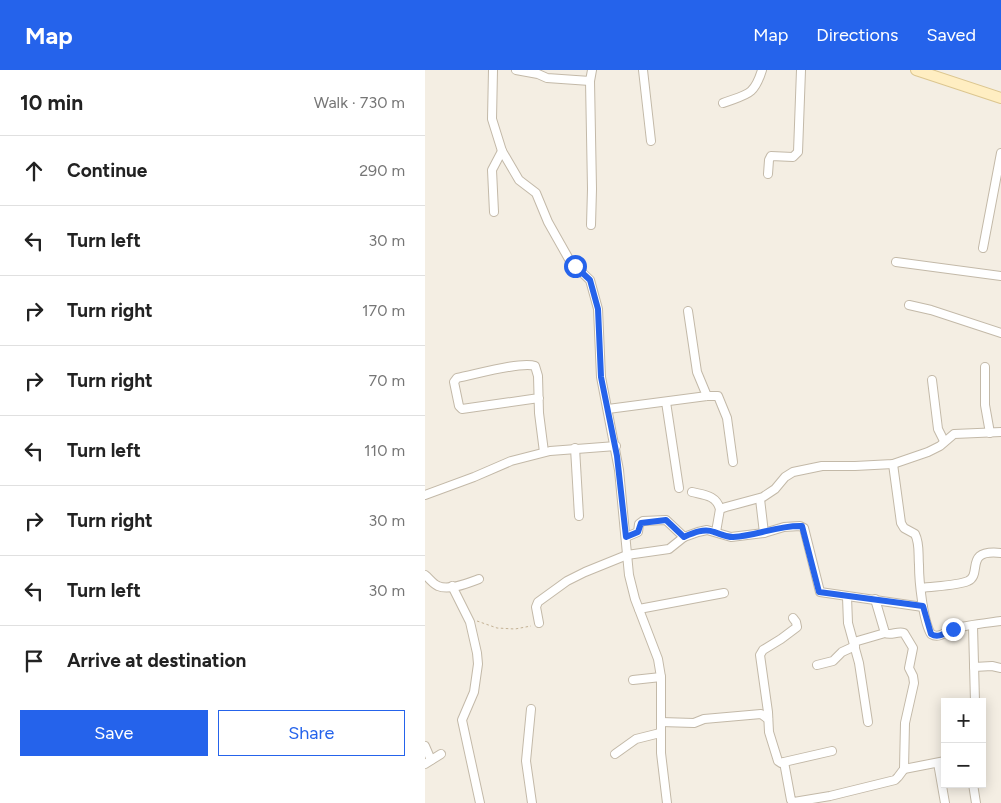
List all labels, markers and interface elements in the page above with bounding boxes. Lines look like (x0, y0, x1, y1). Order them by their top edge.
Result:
text: Map (25, 21, 73, 50)
text: Map (753, 24, 788, 46)
text: Directions (816, 24, 898, 46)
text: Saved (926, 24, 976, 46)
text: 10 min (20, 90, 83, 115)
text: Walk · 730 m (314, 93, 405, 112)
icon: ahead (20, 157, 48, 185)
text: Continue (67, 159, 147, 182)
text: 290 m (359, 161, 405, 180)
icon: left (20, 227, 48, 255)
text: Turn left (67, 229, 141, 252)
text: 30 m (368, 231, 405, 250)
route start (564, 255, 587, 278)
icon: right (20, 297, 48, 325)
text: Turn right (67, 299, 153, 322)
text: 170 m (362, 301, 405, 320)
icon: right (20, 367, 48, 395)
text: Turn right (67, 369, 153, 392)
text: 70 m (369, 371, 405, 390)
icon: left (20, 437, 48, 465)
text: Turn left (67, 439, 141, 462)
text: 110 m (364, 441, 405, 460)
icon: right (20, 507, 48, 535)
text: Turn right (67, 509, 153, 532)
text: 30 m (368, 511, 405, 530)
icon: left (20, 577, 48, 605)
text: Turn left (67, 579, 141, 602)
text: 30 m (368, 581, 405, 600)
route end (942, 618, 965, 641)
icon: arrive (20, 647, 48, 675)
text: Arrive at destination (67, 649, 246, 672)
map controls (941, 698, 986, 788)
button: + (941, 698, 986, 743)
button: Save (20, 710, 208, 756)
button: Share (218, 710, 405, 756)
button: − (941, 743, 986, 788)

